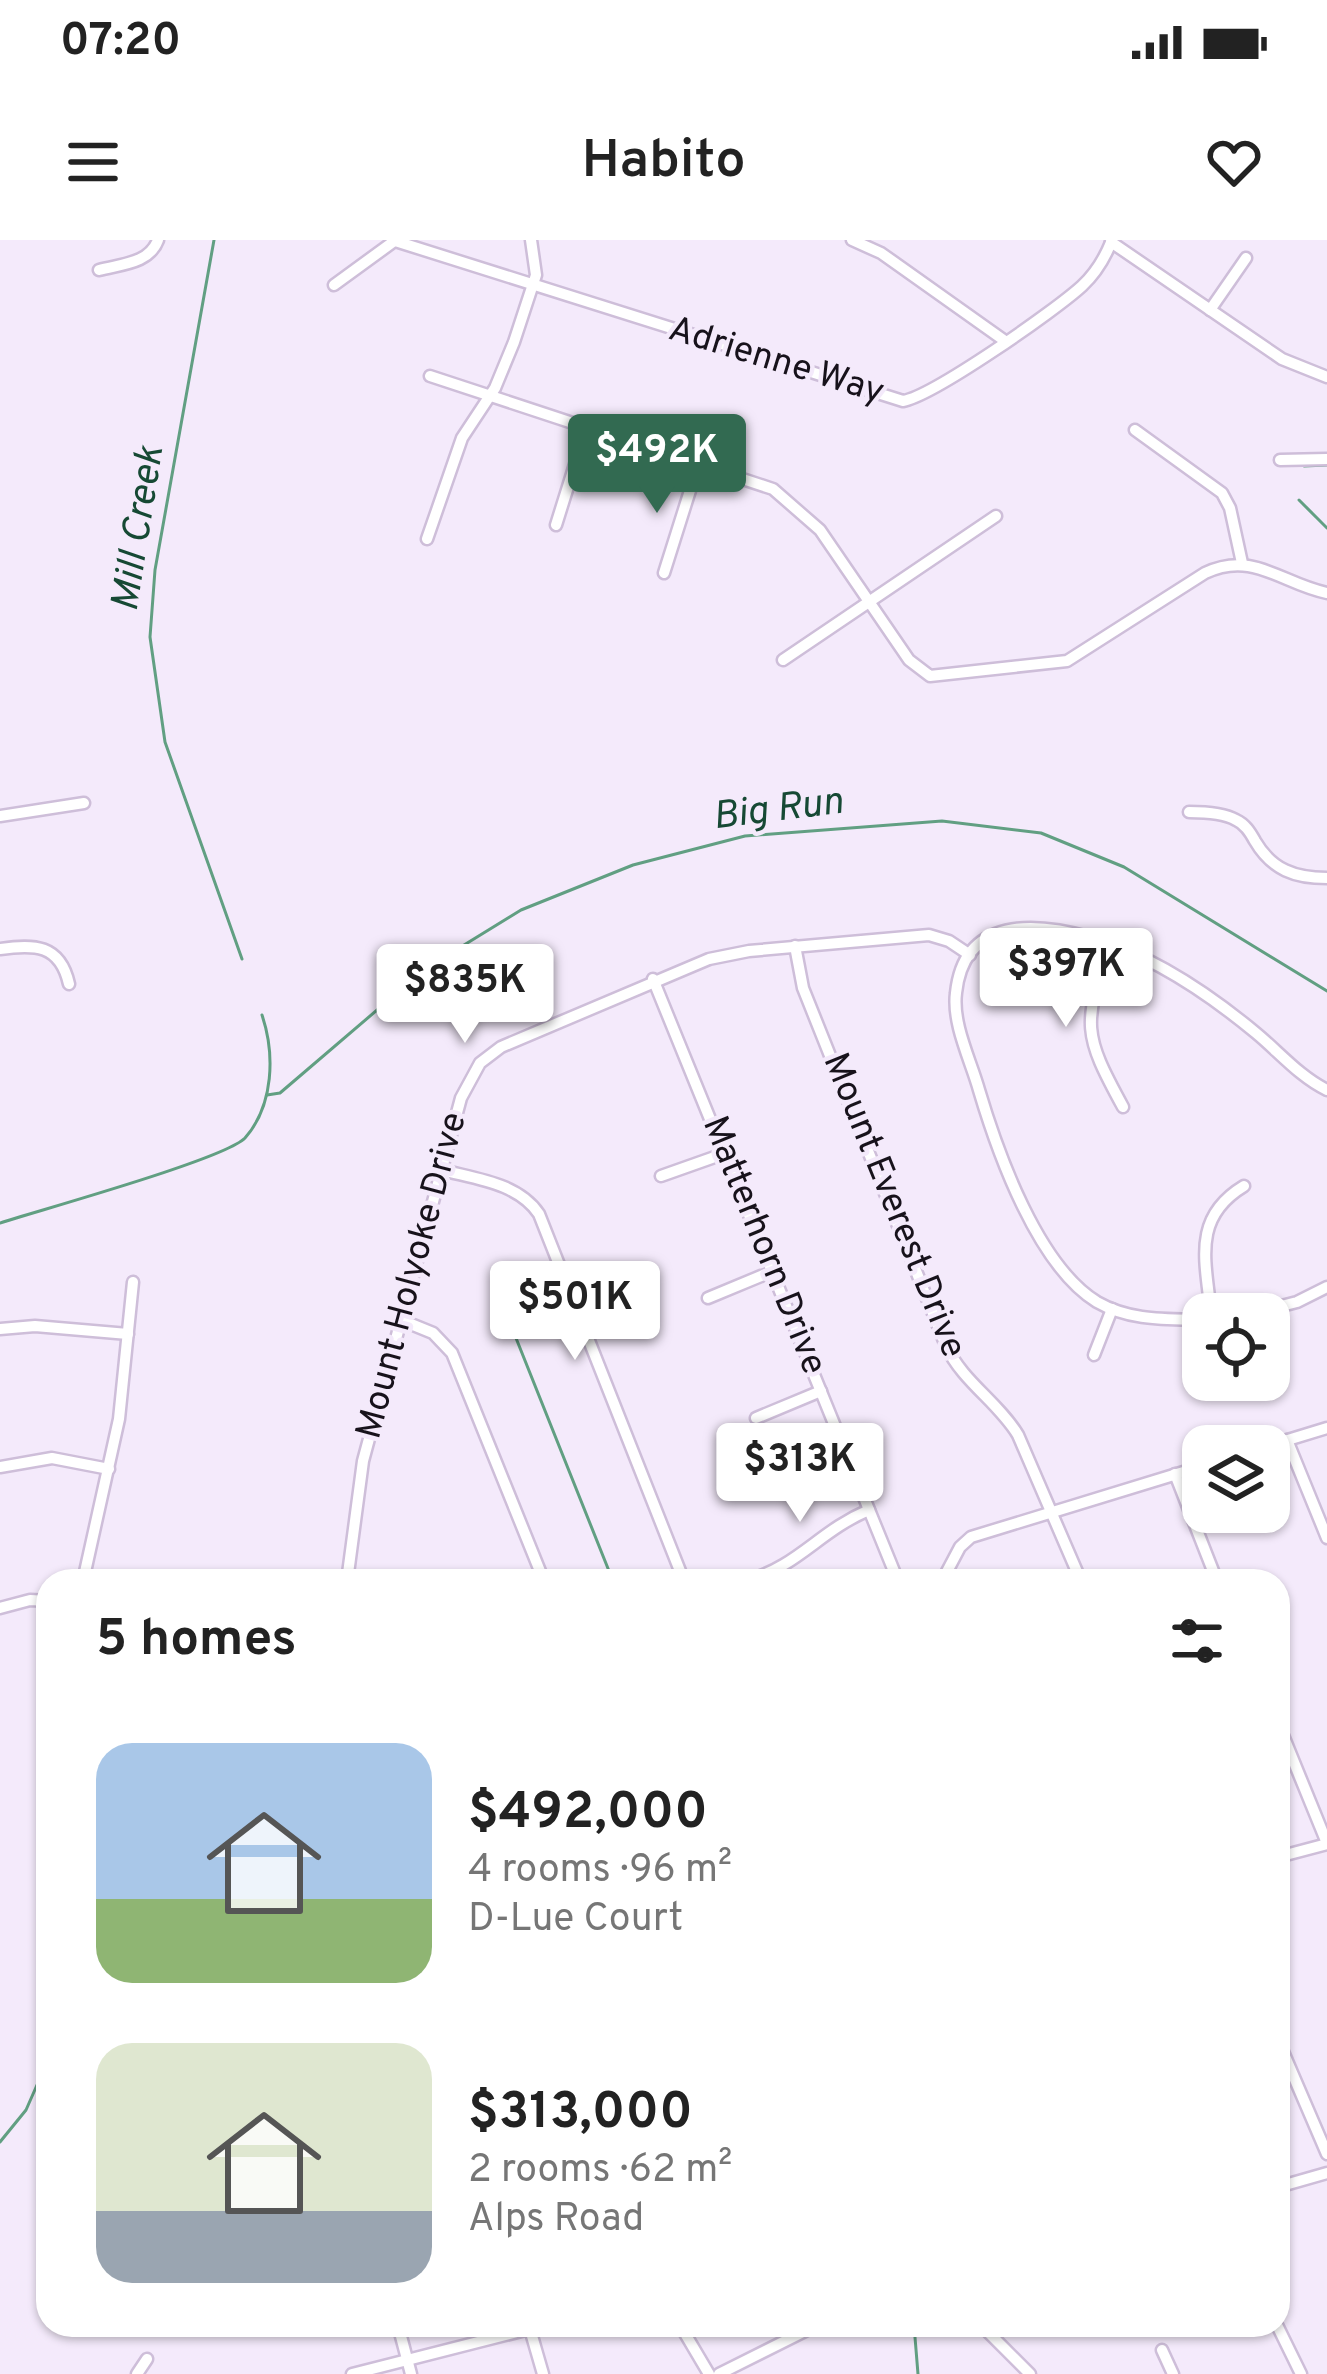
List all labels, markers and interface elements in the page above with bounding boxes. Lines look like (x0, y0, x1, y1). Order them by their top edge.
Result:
text: 07:20 (60, 14, 181, 71)
text: Habito (581, 128, 746, 197)
icon: menu (60, 129, 126, 195)
icon: heart (1201, 129, 1267, 195)
street label: Adrienne Way (663, 307, 889, 417)
pin: $492K (573, 414, 741, 516)
text: $492K (595, 428, 719, 477)
water label: Mill Creek (103, 442, 177, 615)
water label: Big Run (710, 779, 846, 843)
pin: $397K (982, 928, 1150, 1030)
text: $397K (1007, 942, 1125, 991)
pin: $835K (381, 944, 549, 1046)
text: $835K (404, 958, 526, 1007)
street label: Mount Everest Drive (811, 1047, 975, 1365)
street label: Mount Holyoke Drive (347, 1108, 479, 1444)
street label: Matterhorn Drive (690, 1110, 836, 1382)
pin: $501K (491, 1261, 659, 1363)
text: $501K (517, 1275, 633, 1324)
map controls (1182, 1293, 1290, 1533)
button: locate (1182, 1293, 1290, 1401)
pin: $313K (716, 1423, 884, 1525)
button: layers (1182, 1425, 1290, 1533)
text: $313K (743, 1437, 857, 1486)
icon: filters (1164, 1608, 1230, 1674)
text: 5 homes (96, 1609, 297, 1674)
text: $492,000 (468, 1782, 708, 1847)
icon: home (192, 1791, 336, 1935)
text: 4 rooms · 96 m² (468, 1847, 732, 1896)
text: D-Lue Court (468, 1896, 683, 1945)
text: $313,000 (468, 2082, 693, 2147)
icon: home (192, 2091, 336, 2235)
text: 2 rooms · 62 m² (468, 2147, 732, 2196)
text: Alps Road (468, 2196, 644, 2245)

